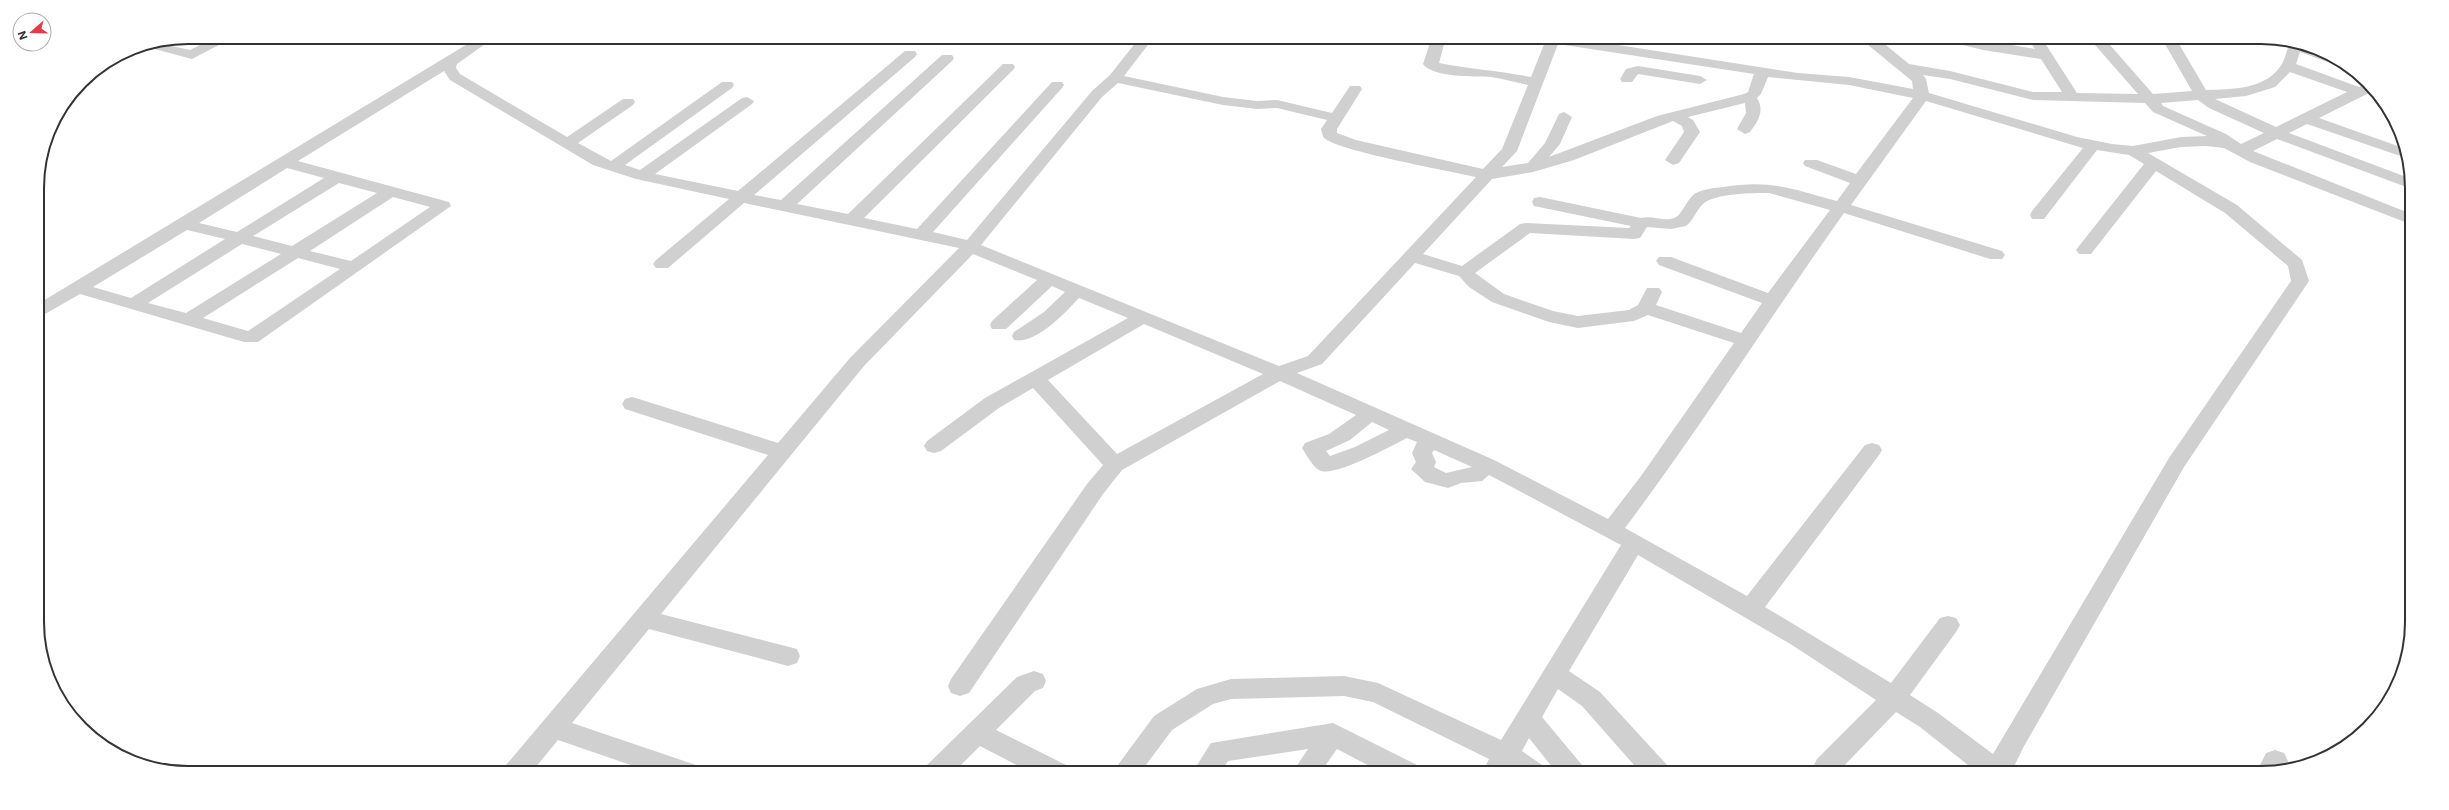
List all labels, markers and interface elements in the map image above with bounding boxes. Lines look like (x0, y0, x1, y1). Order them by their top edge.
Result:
north arrow (12, 12, 52, 52)
text: N (15, 29, 31, 42)

